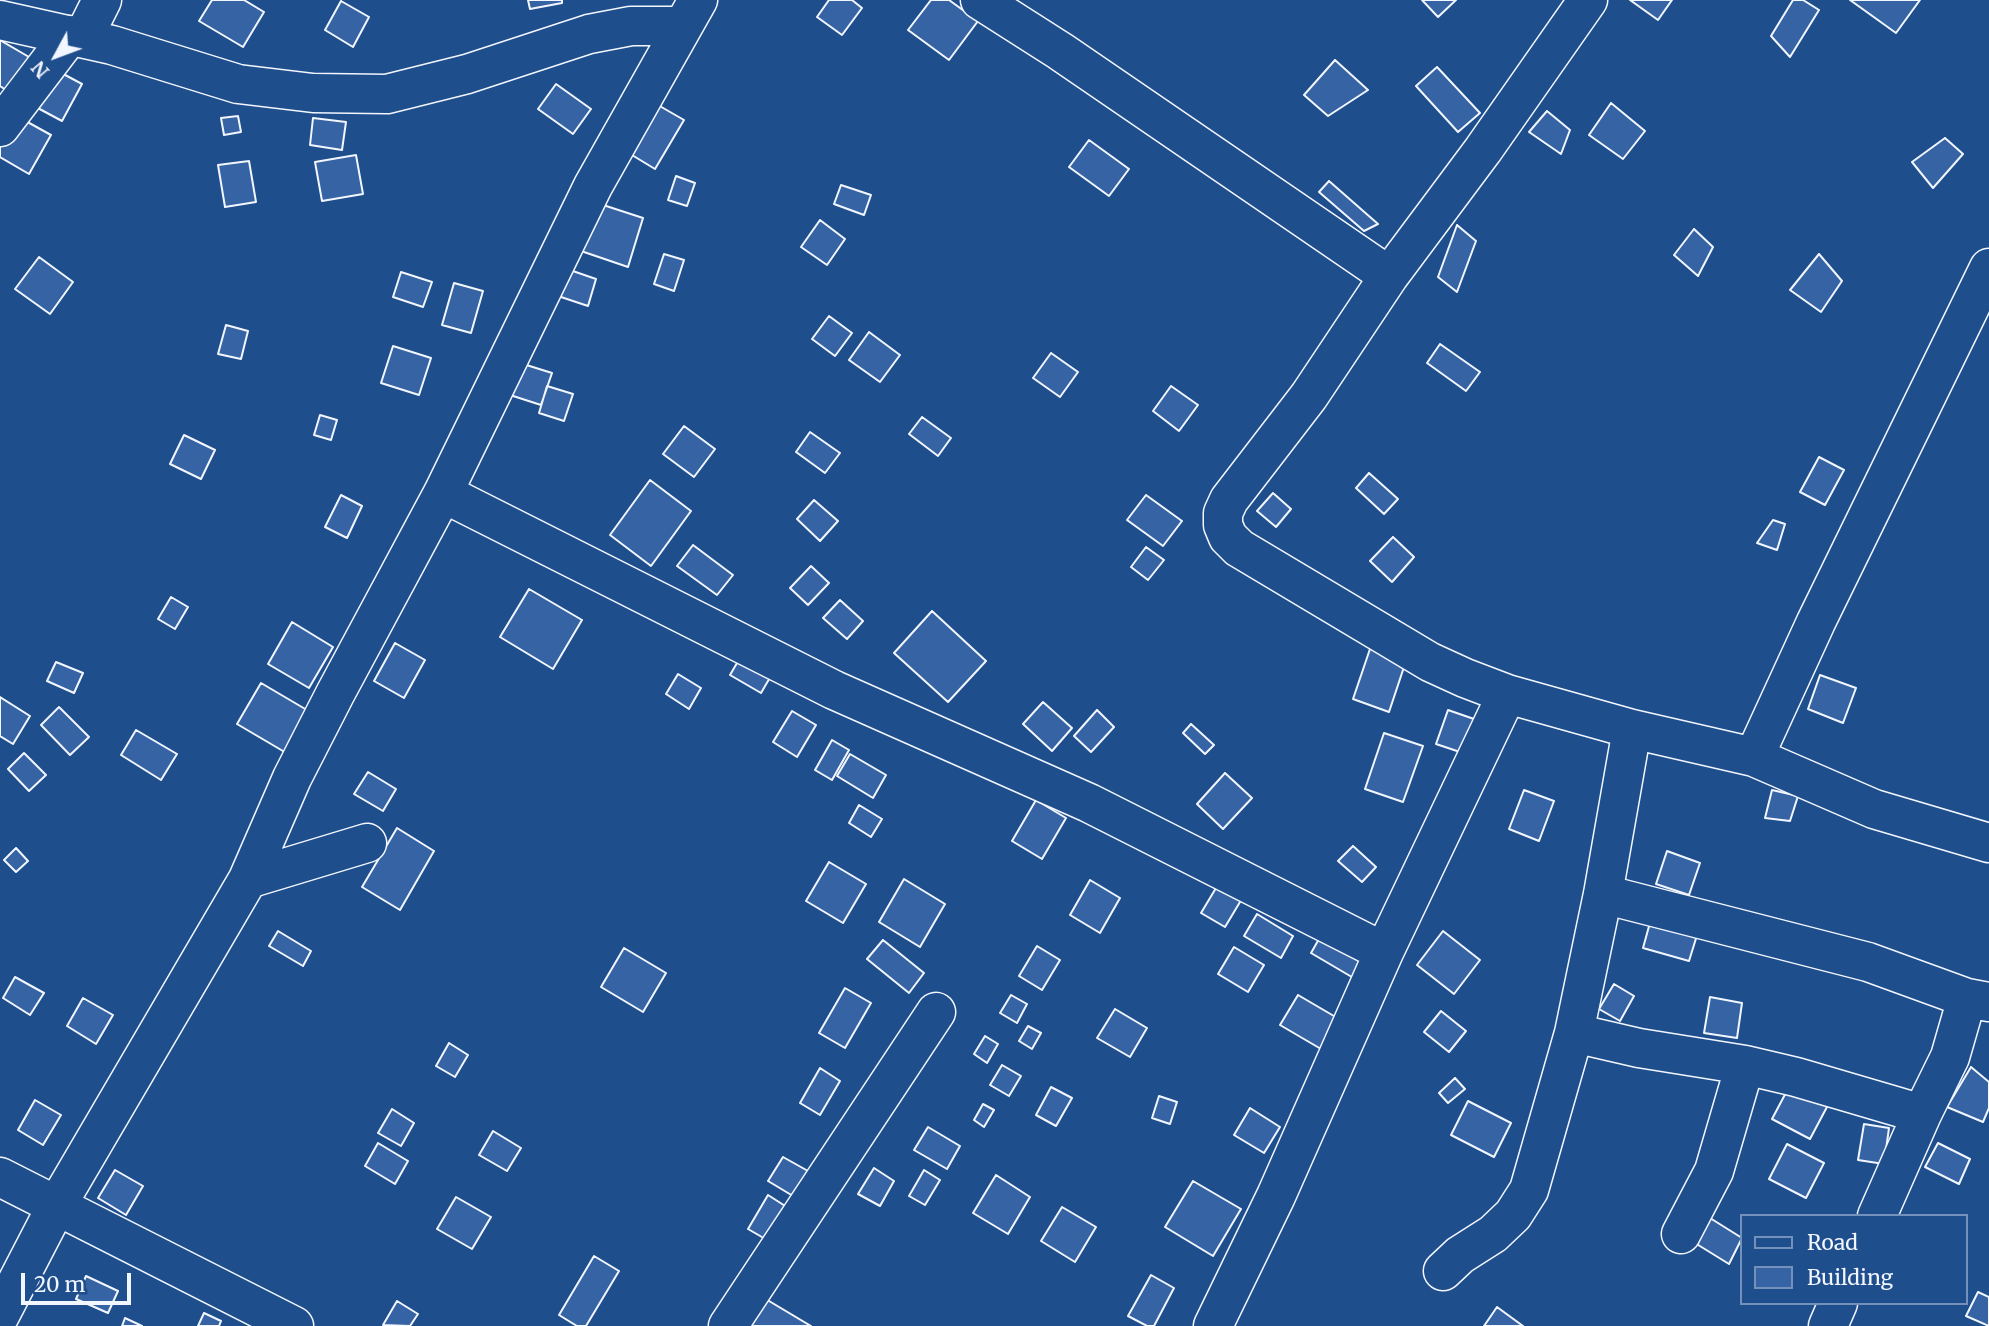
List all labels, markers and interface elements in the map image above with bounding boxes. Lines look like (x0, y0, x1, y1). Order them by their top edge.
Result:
north arrow (21, 21, 91, 91)
text: N (26, 56, 54, 83)
legend (1741, 1214, 1968, 1305)
text: Road (1807, 1229, 1858, 1256)
scale bar (24, 1260, 135, 1304)
text: Building (1807, 1264, 1893, 1291)
text: 20 m (34, 1271, 85, 1298)

